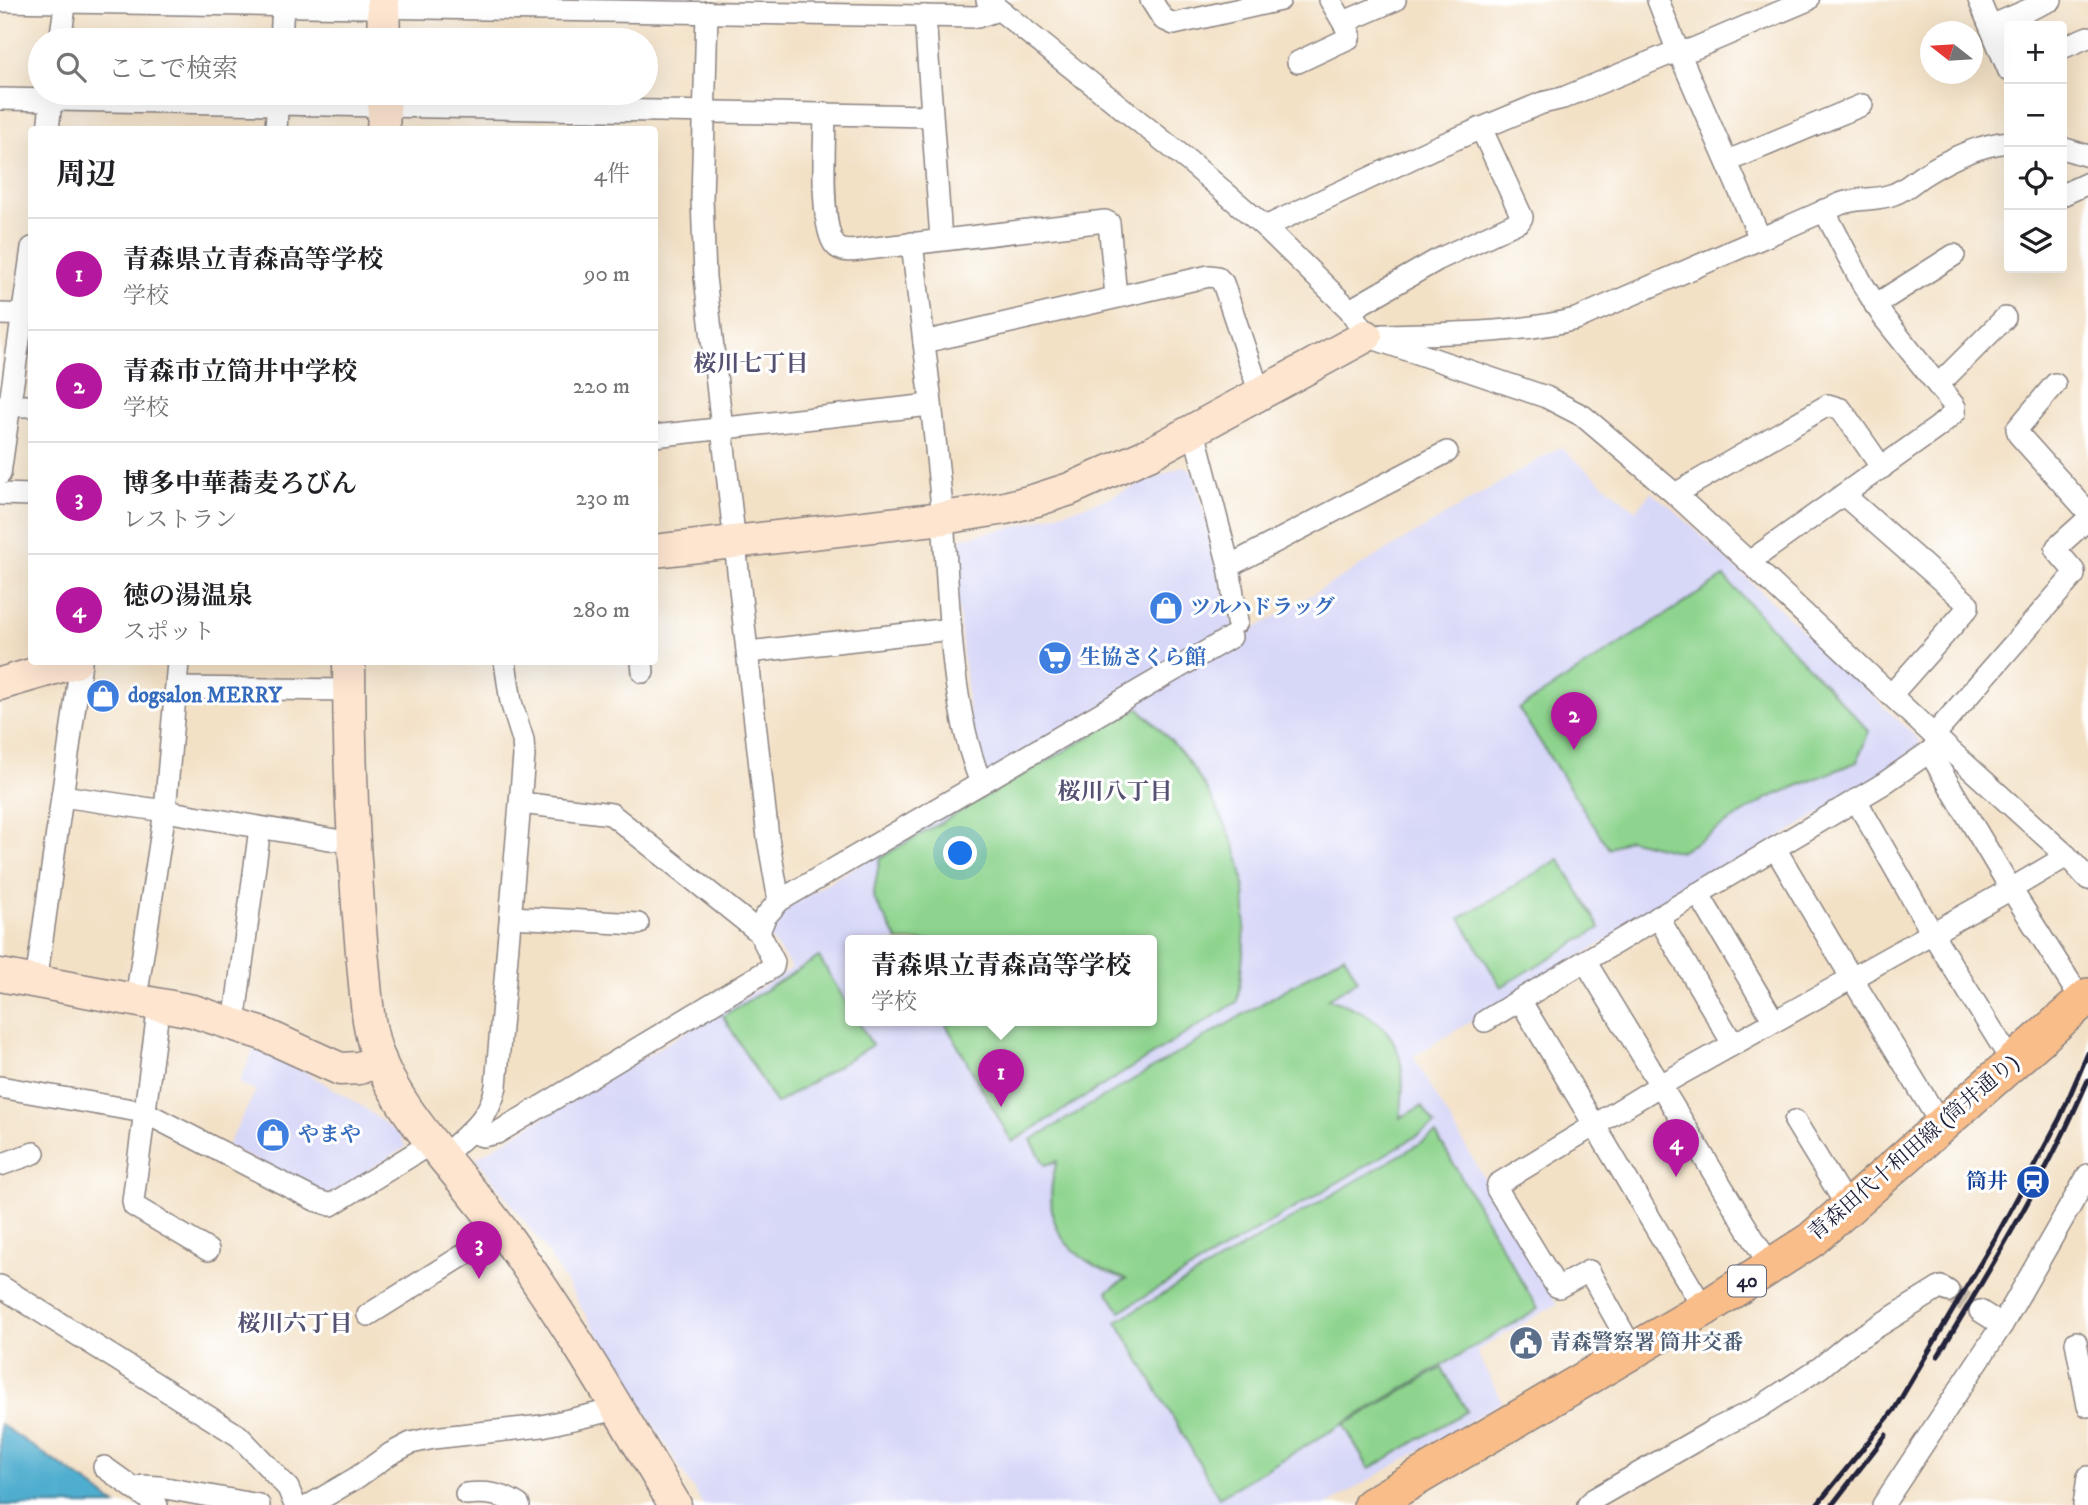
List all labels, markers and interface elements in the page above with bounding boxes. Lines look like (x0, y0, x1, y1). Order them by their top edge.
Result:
north arrow (1920, 21, 1983, 84)
map controls (2004, 21, 2067, 273)
button: + (2004, 21, 2067, 84)
search box (28, 28, 658, 105)
icon: search (52, 48, 90, 86)
text: ここで検索 (108, 53, 238, 86)
button: − (2004, 84, 2067, 147)
button: locate (2004, 147, 2067, 210)
text: 周辺 (56, 157, 116, 194)
text: 4件 (594, 160, 630, 189)
button: layers (2004, 210, 2067, 273)
text: 青森県立青森高等学校 (123, 244, 383, 277)
text: 1 (75, 260, 83, 289)
text: 90 m (584, 260, 630, 289)
text: 学校 (123, 282, 169, 311)
district label: 桜川七丁目 (694, 350, 809, 379)
text: 青森市立筒井中学校 (123, 356, 357, 389)
text: 2 (73, 372, 85, 401)
text: 220 m (573, 372, 630, 401)
text: 学校 (123, 394, 169, 423)
text: 博多中華蕎麦ろびん (123, 468, 357, 501)
text: 3 (75, 484, 83, 513)
text: 230 m (576, 484, 630, 513)
text: レストラン (123, 506, 237, 535)
text: 徳の湯温泉 (123, 580, 253, 613)
shop icon: ツルハドラッグ (1147, 589, 1185, 627)
place label: ツルハドラッグ (1190, 595, 1335, 621)
text: 4 (72, 596, 86, 625)
text: 280 m (573, 596, 630, 625)
text: スポット (123, 618, 215, 647)
supermarket icon: 生協さくら館 (1036, 639, 1074, 677)
place label: 生協さくら館 (1080, 645, 1206, 671)
shop icon: dogsalon MERRY (84, 677, 122, 715)
place label: dogsalon MERRY (128, 683, 283, 709)
pin: 2 (1551, 692, 1597, 750)
district label: 桜川八丁目 (1058, 778, 1173, 807)
your location (943, 836, 977, 870)
popup (845, 935, 1157, 1026)
text: 青森県立青森高等学校 (871, 950, 1131, 983)
text: 学校 (871, 988, 917, 1017)
pin: 1 (978, 1049, 1024, 1107)
street label: 青森田代十和田線 (筒井通り) (1804, 1050, 2024, 1246)
shop icon: やまや (254, 1116, 292, 1154)
pin: 4 (1653, 1119, 1699, 1177)
place label: やまや (298, 1122, 361, 1148)
station icon: 筒井 (2014, 1163, 2052, 1201)
place label: 筒井 (1966, 1169, 2008, 1195)
pin: 3 (456, 1221, 502, 1279)
road number: 40 (1728, 1266, 1766, 1296)
district label: 桜川六丁目 (238, 1310, 353, 1339)
public building icon: 青森警察署 筒井交番 (1507, 1324, 1545, 1362)
place label: 青森警察署 筒井交番 (1550, 1330, 1744, 1356)

